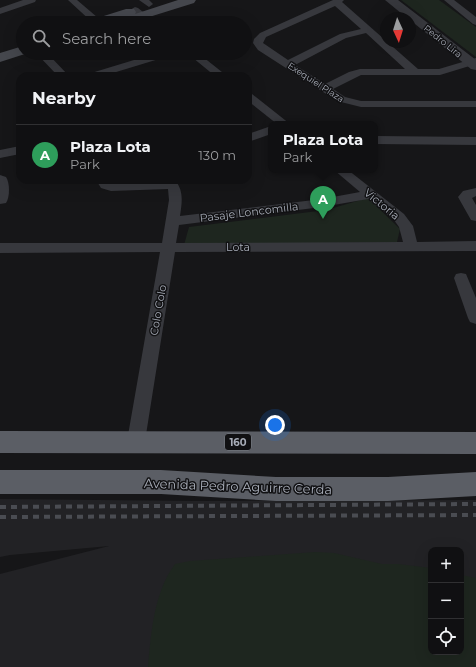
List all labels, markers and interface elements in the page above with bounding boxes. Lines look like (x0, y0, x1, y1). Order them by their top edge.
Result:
north arrow (380, 12, 416, 48)
search box (16, 16, 252, 60)
street label: Pedro Lira (422, 22, 464, 60)
icon: search (30, 27, 52, 49)
text: Search here (62, 29, 151, 48)
street label: Exequiel Plaza (286, 60, 346, 104)
text: Nearby (32, 88, 96, 108)
popup (268, 121, 378, 173)
text: Plaza Lota (283, 130, 363, 149)
text: Plaza Lota (70, 137, 151, 156)
text: A (40, 147, 50, 163)
text: 130 m (198, 147, 236, 163)
text: Park (283, 149, 312, 165)
text: Park (70, 156, 100, 172)
street label: Victoria (361, 185, 403, 223)
pin: A (310, 186, 336, 219)
street label: Pasaje Loncomilla (199, 199, 299, 225)
street label: Lota (226, 240, 250, 254)
street label: Colo Colo (147, 283, 169, 337)
your location (265, 415, 285, 435)
road number: 160 (225, 434, 251, 450)
street label: Avenida Pedro Aguirre Cerda (144, 475, 332, 497)
map controls (428, 547, 464, 655)
button: + (428, 547, 464, 583)
button: − (428, 583, 464, 619)
button: locate (428, 619, 464, 655)

